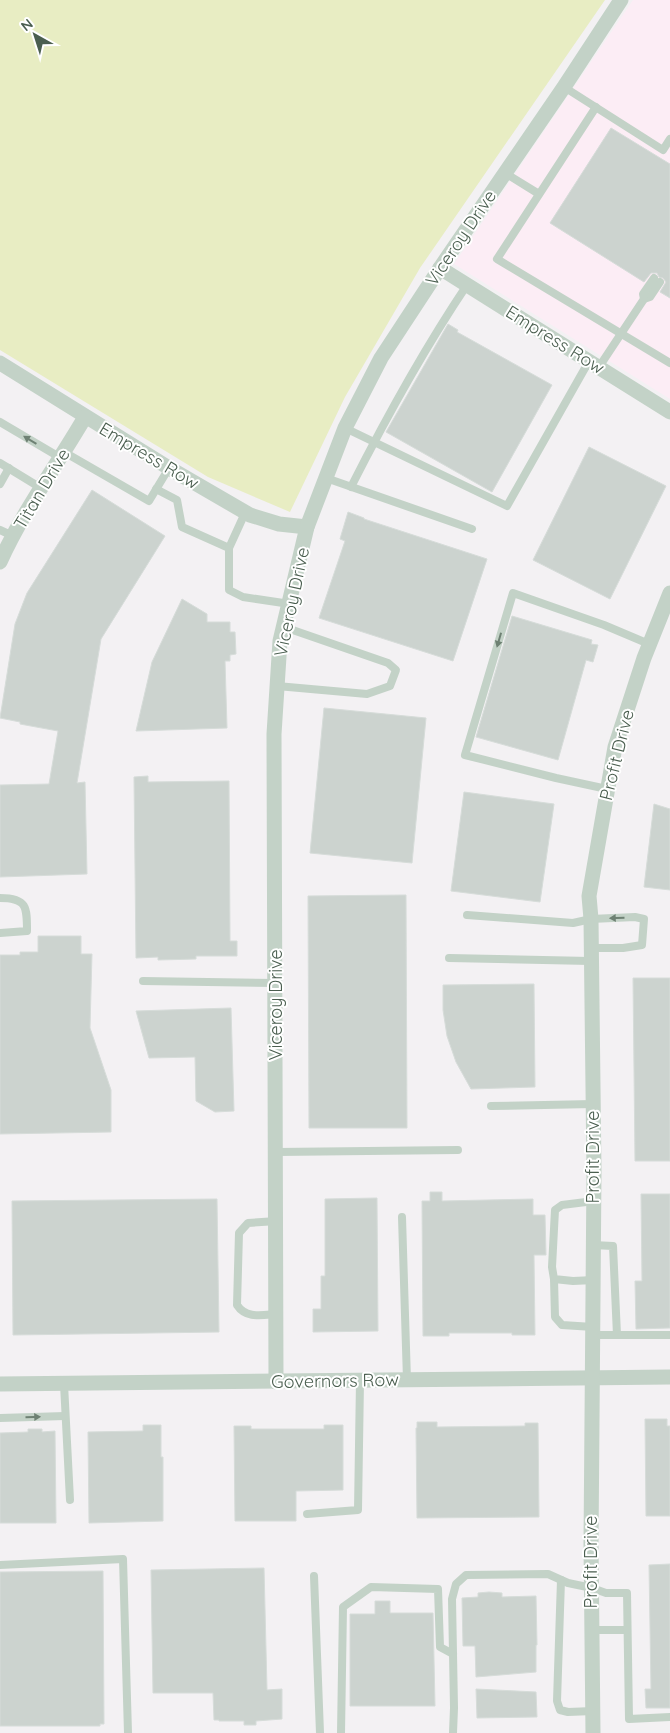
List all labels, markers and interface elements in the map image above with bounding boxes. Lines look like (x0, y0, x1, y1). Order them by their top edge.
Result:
north arrow (10, 10, 60, 60)
text: N (17, 15, 36, 35)
street label: Viceroy Drive (420, 185, 501, 290)
street label: Empress Row (501, 300, 609, 379)
street label: Empress Row (95, 417, 203, 494)
one-way arrow (24, 435, 37, 444)
street label: Titan Drive (8, 444, 75, 533)
street label: Viceroy Drive (269, 545, 314, 659)
one-way arrow (495, 633, 503, 648)
street label: Profit Drive (594, 707, 639, 803)
one-way arrow (609, 914, 625, 922)
street label: Viceroy Drive (264, 949, 287, 1061)
street label: Profit Drive (581, 1111, 604, 1203)
street label: Governors Row (271, 1368, 399, 1393)
one-way arrow (25, 1413, 41, 1421)
street label: Profit Drive (579, 1516, 602, 1608)

